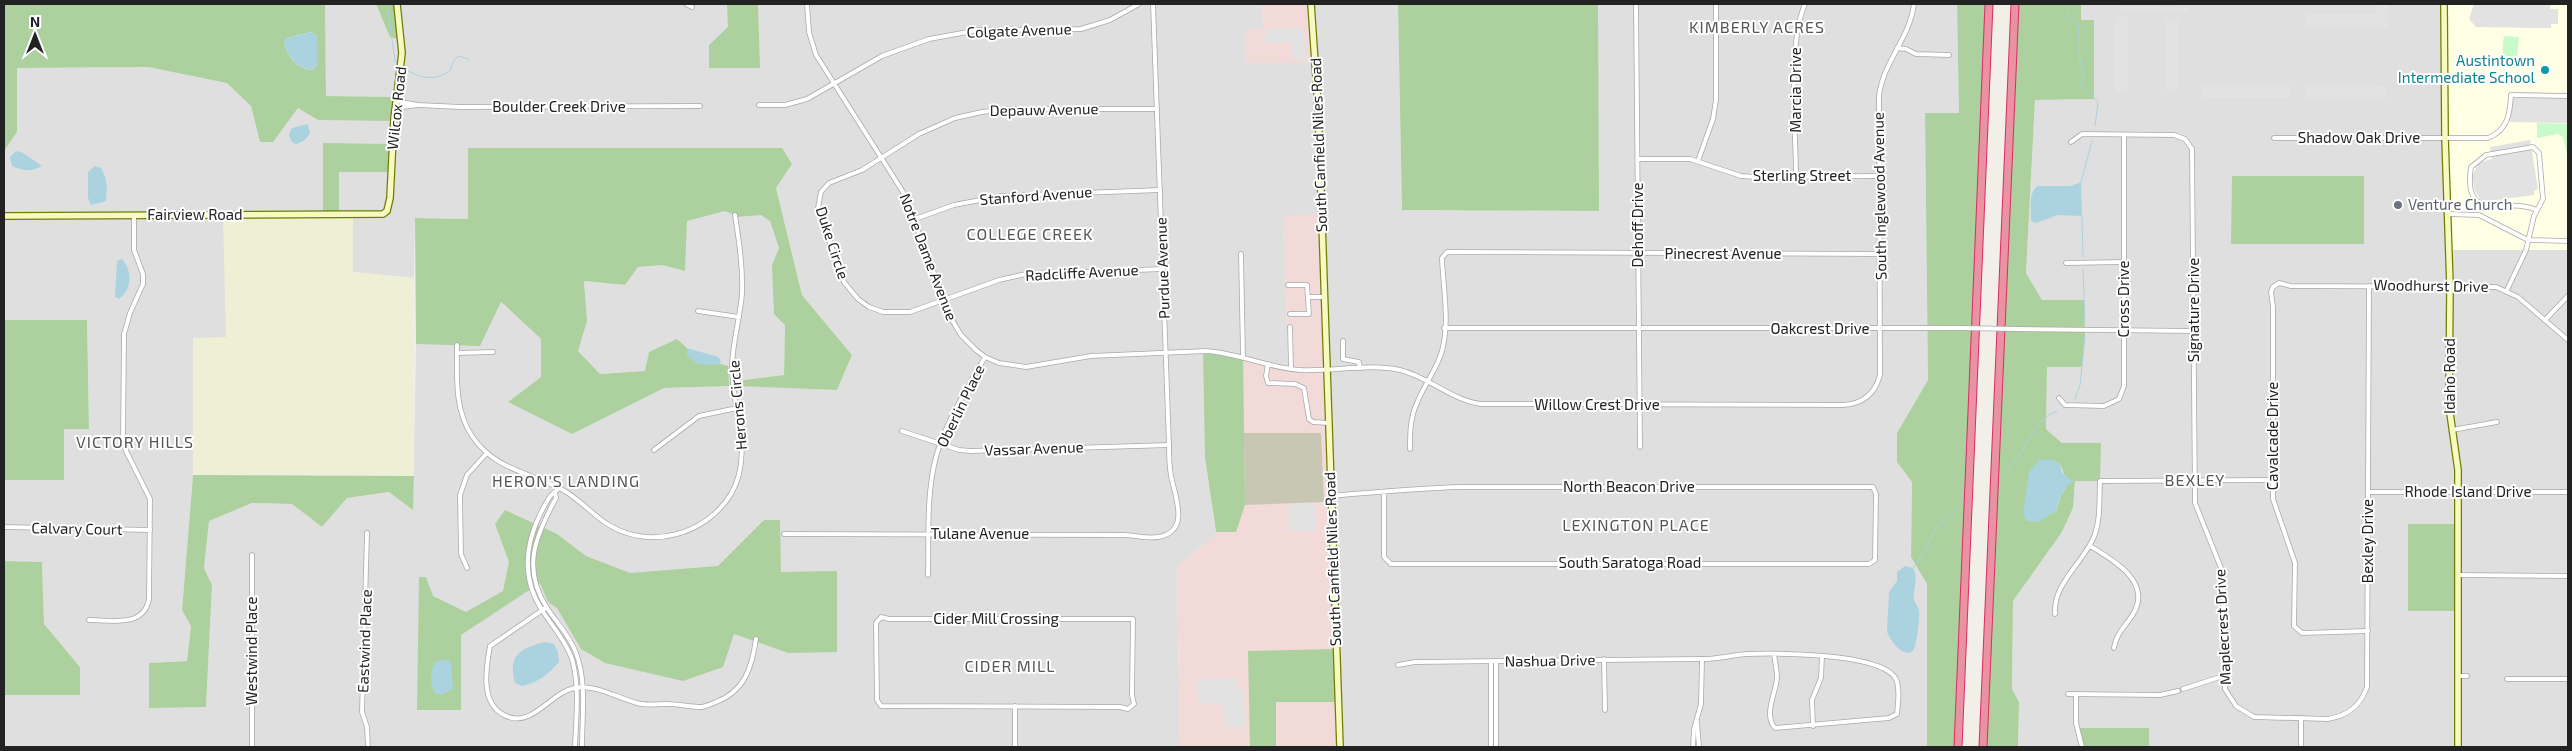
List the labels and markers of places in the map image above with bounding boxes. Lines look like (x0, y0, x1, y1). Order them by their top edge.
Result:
place label: Austintown Intermediate School (2398, 51, 2536, 86)
marker: Austintown Intermediate School (2539, 64, 2551, 76)
place label: Venture Church (2408, 195, 2513, 213)
marker: Venture Church (2392, 199, 2404, 211)

